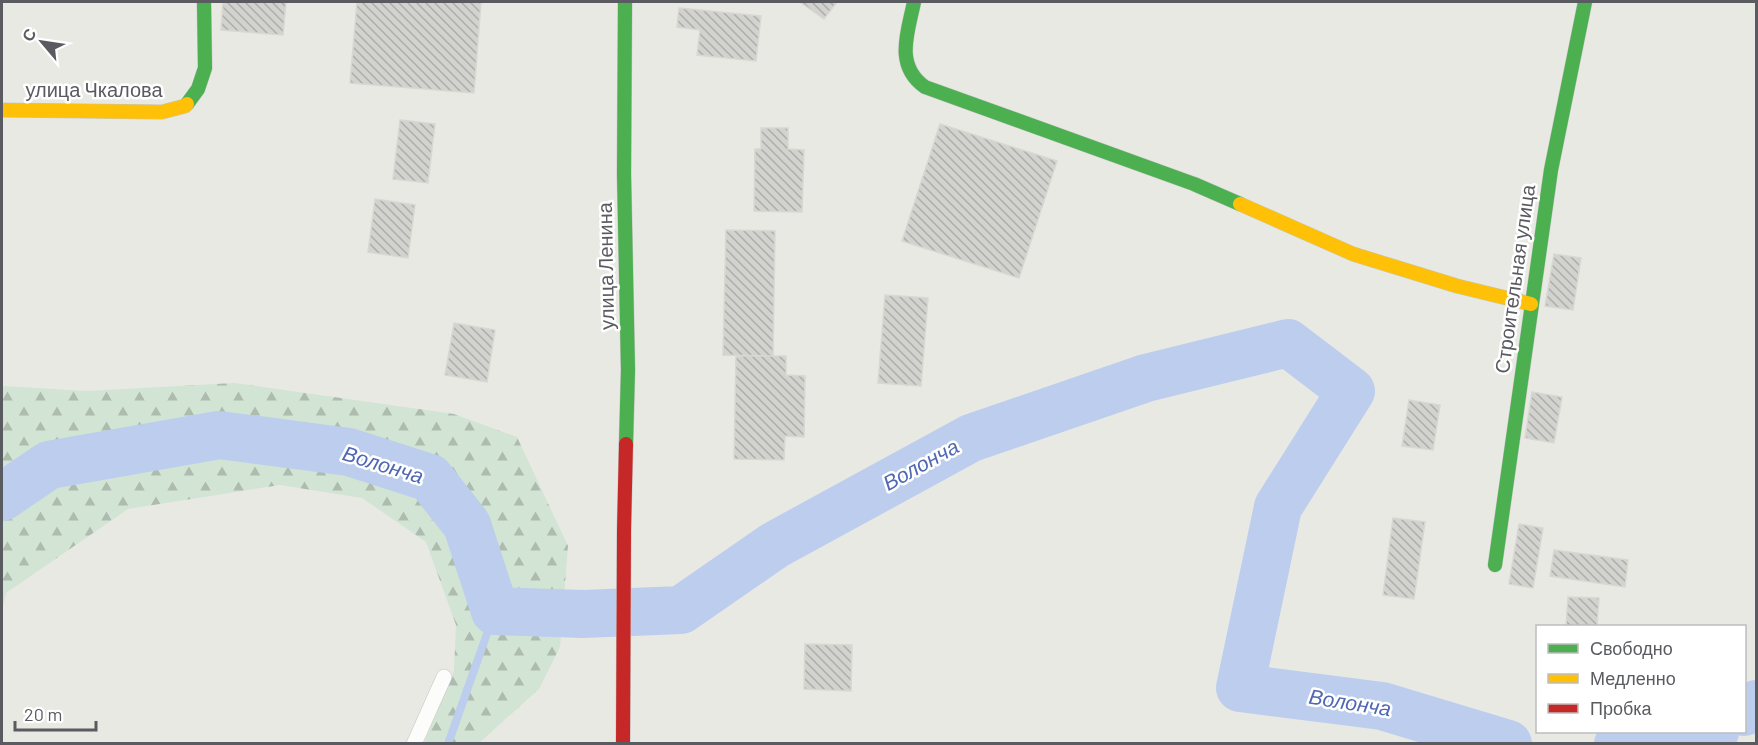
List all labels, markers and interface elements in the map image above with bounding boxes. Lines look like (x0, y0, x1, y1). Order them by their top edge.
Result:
north arrow (12, 12, 72, 72)
text: С (17, 24, 40, 44)
street label: улица Чкалова (25, 77, 163, 101)
street label: Строительная улица (1489, 182, 1539, 375)
street label: улица Ленина (592, 201, 618, 330)
water label: Волонча (878, 433, 963, 495)
water label: Волонча (340, 439, 427, 488)
legend (1536, 625, 1746, 733)
text: Свободно (1590, 637, 1673, 659)
text: Медленно (1590, 667, 1676, 689)
water label: Волонча (1307, 683, 1393, 720)
scale bar (15, 694, 96, 732)
text: Пробка (1590, 697, 1653, 719)
text: 20 m (24, 703, 62, 725)

